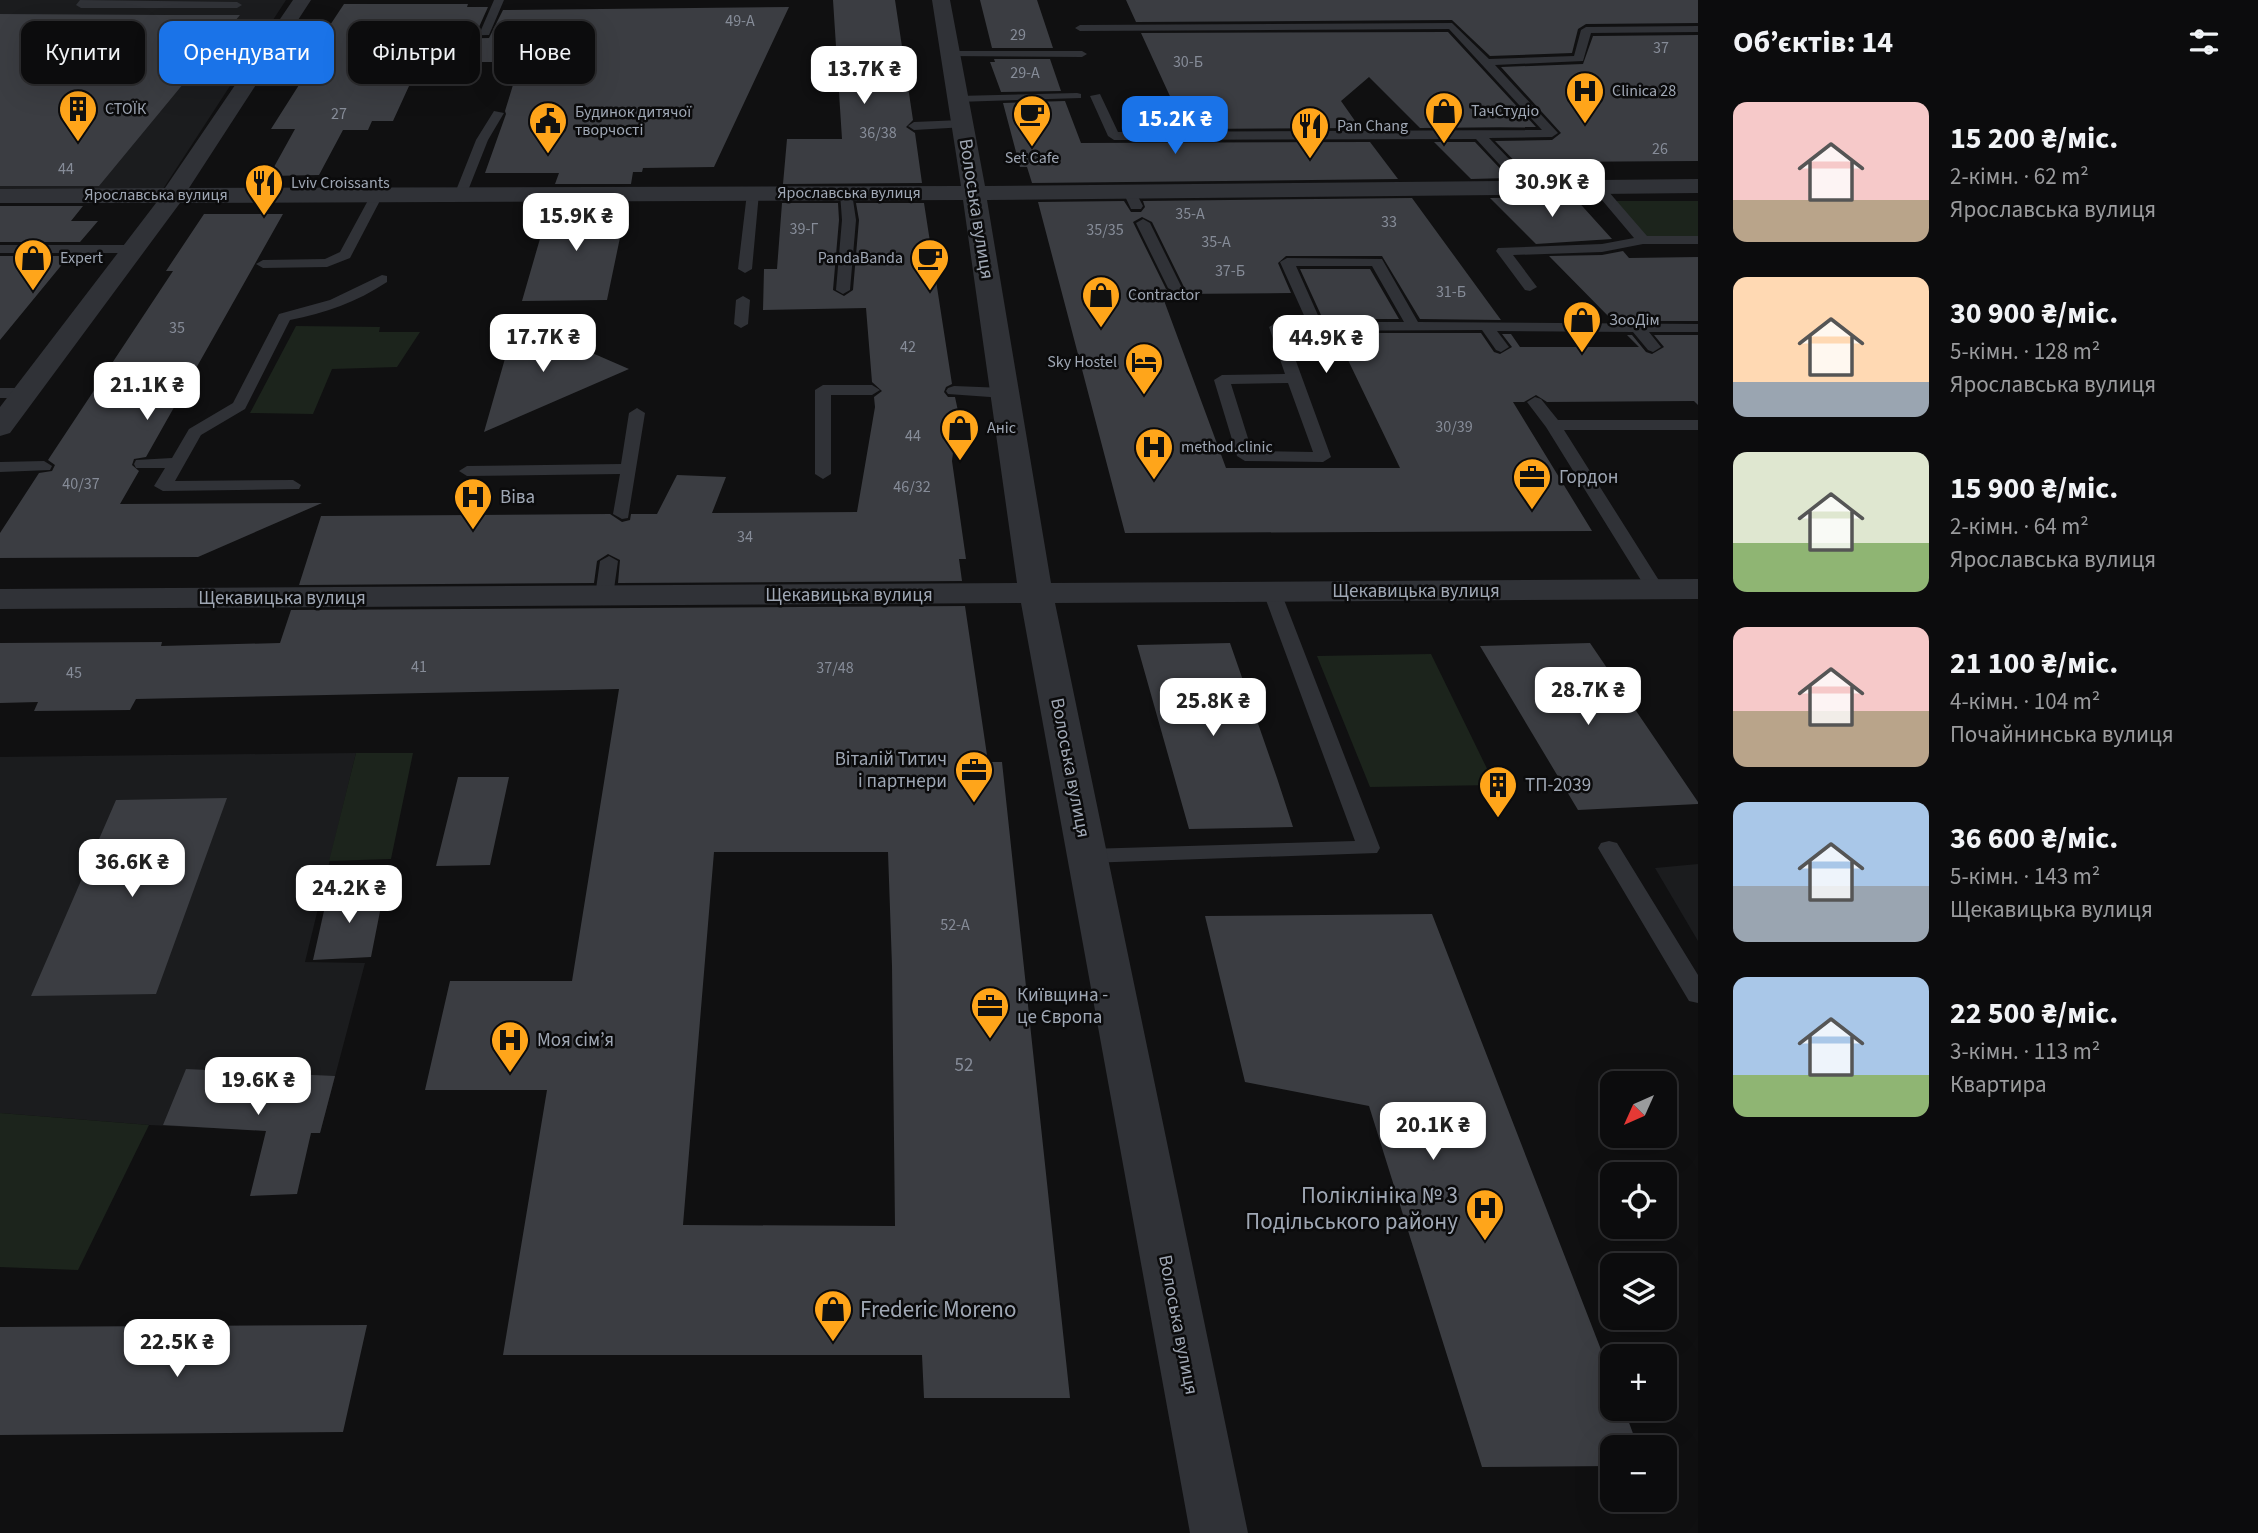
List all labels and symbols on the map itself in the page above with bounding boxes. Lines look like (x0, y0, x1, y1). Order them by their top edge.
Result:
house number: 49-А (725, 10, 755, 32)
house number: 29 (1010, 24, 1026, 46)
house number: 37 (1653, 37, 1669, 59)
pin: 13.7K ₴ (799, 46, 929, 106)
house number: 30-Б (1173, 51, 1203, 73)
house number: 29-А (1010, 62, 1040, 84)
hospital icon: Clinica 28 (1564, 70, 1606, 125)
place label: Clinica 28 (1612, 80, 1676, 102)
building icon: СТОЇК (57, 88, 99, 143)
shop icon: ТачСтудiо (1423, 90, 1465, 145)
cafe icon: Set Cafe (1011, 93, 1053, 148)
pin: 15.2K ₴ (1110, 96, 1240, 156)
place label: СТОЇК (105, 98, 147, 120)
public building icon: Будинок дитячої творчості (527, 100, 569, 155)
place label: ТачСтудiо (1471, 100, 1539, 122)
place label: Будинок дитячої творчості (575, 101, 692, 141)
house number: 27 (331, 103, 347, 125)
restaurant icon: Pan Chang (1289, 105, 1331, 160)
place label: Pan Chang (1337, 115, 1408, 137)
house number: 36/38 (859, 122, 897, 144)
street label: Волоська вулиця (952, 137, 1000, 281)
house number: 26 (1652, 138, 1668, 160)
place label: Set Cafe (1005, 147, 1059, 169)
house number: 44 (58, 158, 74, 180)
pin: 30.9K ₴ (1487, 160, 1617, 219)
restaurant icon: Lviv Croissants (243, 162, 285, 217)
place label: Lviv Croissants (291, 172, 390, 194)
street label: Ярославська вулиця (777, 182, 921, 204)
street label: Ярославська вулиця (84, 184, 228, 206)
pin: 15.9K ₴ (511, 194, 641, 253)
house number: 35-А (1175, 203, 1205, 225)
house number: 33 (1381, 211, 1397, 233)
house number: 39-Г (790, 218, 818, 240)
house number: 35/35 (1086, 219, 1124, 241)
house number: 35-А (1201, 231, 1231, 253)
shop icon: Expert (12, 237, 54, 292)
cafe icon: PandaBanda (909, 237, 951, 292)
place label: Expert (60, 247, 103, 269)
place label: PandaBanda (818, 247, 903, 269)
house number: 37-Б (1215, 260, 1245, 282)
shop icon: Contractor (1080, 274, 1122, 329)
house number: 31-Б (1436, 281, 1466, 303)
place label: Contractor (1128, 284, 1200, 306)
shop icon: ЗооДім (1561, 299, 1603, 354)
place label: ЗооДім (1609, 309, 1660, 331)
pin: 17.7K ₴ (478, 314, 608, 374)
pin: 44.9K ₴ (1261, 316, 1391, 375)
house number: 35 (169, 317, 185, 339)
house number: 42 (900, 336, 916, 358)
hotel icon: Sky Hostel (1123, 341, 1165, 396)
place label: Sky Hostel (1047, 351, 1117, 373)
pin: 21.1K ₴ (82, 362, 212, 422)
shop icon: Аніс (939, 407, 981, 462)
house number: 30/39 (1435, 416, 1473, 438)
place label: Аніс (987, 417, 1016, 439)
house number: 44 (905, 425, 921, 447)
hospital icon: method.clinic (1133, 426, 1175, 481)
place label: method.clinic (1181, 436, 1273, 458)
office icon: Гордон (1511, 456, 1553, 511)
place label: Гордон (1559, 464, 1618, 491)
house number: 40/37 (62, 473, 100, 495)
hospital icon: Віва (452, 476, 494, 531)
house number: 46/32 (893, 476, 931, 498)
place label: Віва (500, 484, 535, 511)
house number: 34 (737, 526, 753, 548)
street label: Щекавицька вулиця (1332, 578, 1500, 605)
street label: Щекавицька вулиця (765, 582, 933, 609)
street label: Щекавицька вулиця (198, 585, 366, 612)
house number: 41 (411, 656, 427, 678)
house number: 37/48 (816, 657, 854, 679)
house number: 45 (66, 662, 82, 684)
pin: 28.7K ₴ (1523, 668, 1653, 727)
pin: 25.8K ₴ (1148, 678, 1278, 738)
street label: Волоська вулиця (1043, 696, 1097, 840)
place label: Віталій Титич і партнери (835, 746, 947, 795)
office icon: Віталій Титич і партнери (953, 749, 995, 804)
building icon: ТП-2039 (1477, 764, 1519, 819)
place label: ТП-2039 (1525, 772, 1591, 799)
pin: 36.6K ₴ (67, 839, 197, 899)
pin: 24.2K ₴ (284, 866, 414, 925)
house number: 52-А (940, 914, 970, 936)
place label: Київщина - це Європа (1017, 982, 1108, 1031)
office icon: Київщина - це Європа (969, 985, 1011, 1040)
hospital icon: Моя сім’я (489, 1019, 531, 1074)
place label: Моя сім’я (537, 1027, 614, 1054)
house number: 52 (955, 1052, 973, 1079)
pin: 19.6K ₴ (193, 1058, 323, 1117)
north arrow (1600, 1071, 1676, 1148)
pin: 20.1K ₴ (1368, 1102, 1498, 1162)
place label: Поліклініка № 3 Подільського району (1245, 1179, 1458, 1238)
hospital icon: Поліклініка № 3 Подільського району (1464, 1187, 1506, 1242)
street label: Волоська вулиця (1151, 1253, 1205, 1397)
shop icon: Frederic Moreno (812, 1288, 854, 1343)
place label: Frederic Moreno (860, 1293, 1016, 1326)
pin: 22.5K ₴ (112, 1320, 242, 1379)

